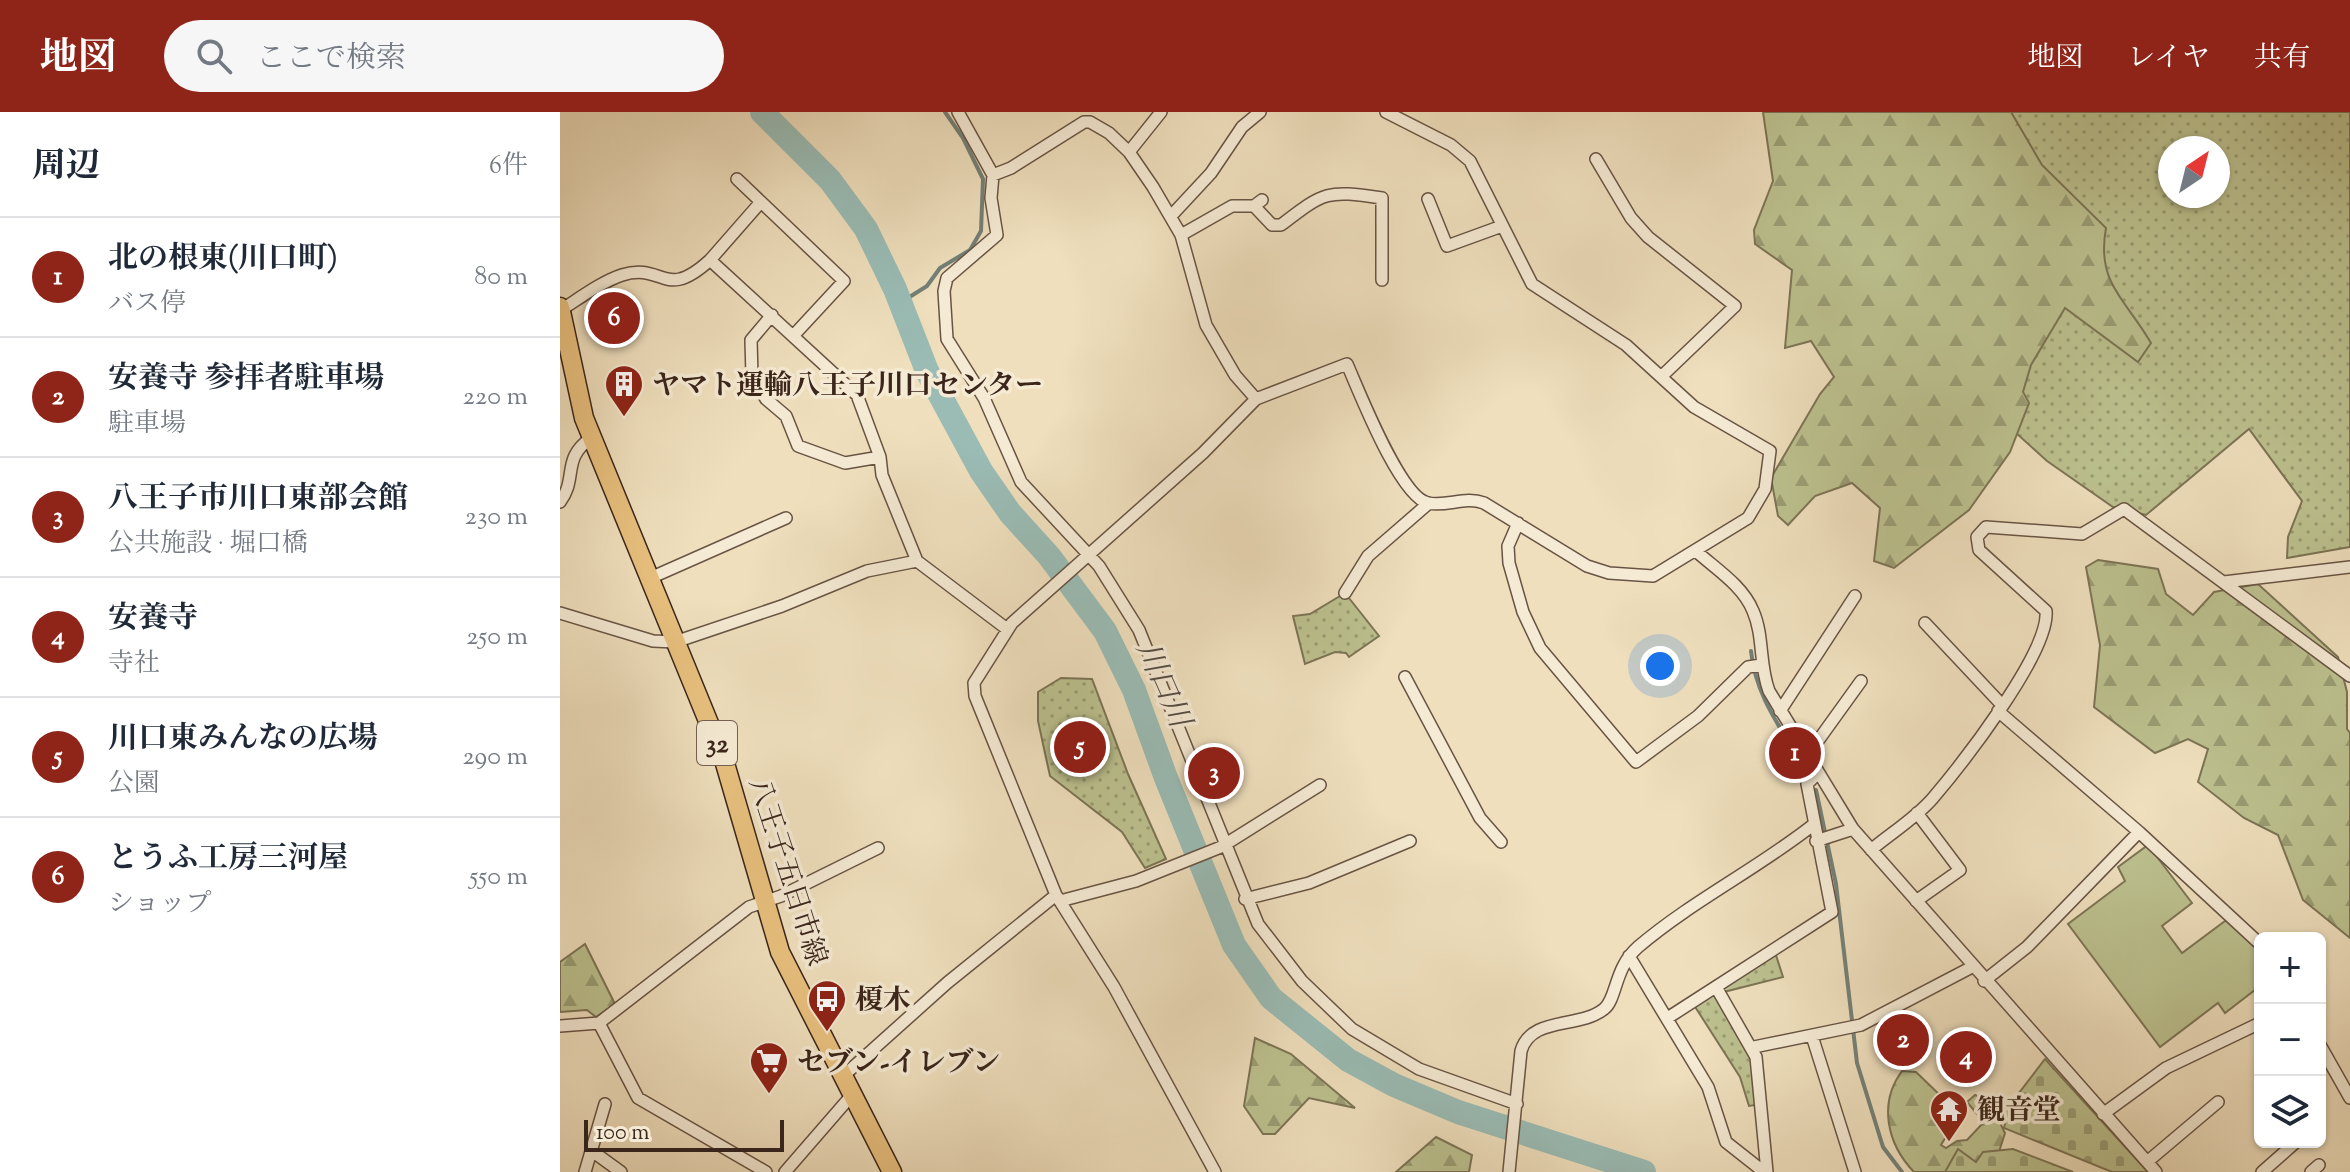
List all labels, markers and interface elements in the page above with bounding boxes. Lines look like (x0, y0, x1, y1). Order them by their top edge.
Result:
search box (164, 20, 724, 92)
text: 地図 (40, 33, 116, 87)
icon: search (192, 34, 236, 78)
text: ここで検索 (256, 38, 406, 81)
text: 地図 (2027, 39, 2083, 79)
text: レイヤ (2127, 39, 2210, 79)
text: 共有 (2254, 39, 2310, 79)
north arrow (2158, 136, 2230, 208)
text: 周辺 (32, 143, 100, 192)
text: 6件 (489, 148, 528, 185)
text: 北の根東(川口町) (108, 238, 338, 281)
text: 1 (54, 259, 62, 296)
text: 80 m (474, 259, 528, 296)
text: バス停 (108, 286, 186, 323)
pin: 6 (588, 288, 640, 348)
text: 安養寺 参拝者駐車場 (108, 358, 384, 401)
building icon: ヤマト運輸八王子川口センター (603, 363, 645, 418)
place label: ヤマト運輸八王子川口センター (652, 367, 1043, 407)
text: 2 (52, 379, 64, 416)
text: 220 m (463, 379, 528, 416)
text: 駐車場 (108, 406, 186, 443)
text: 八王子市川口東部会館 (108, 478, 408, 521)
text: 3 (53, 499, 63, 536)
text: 230 m (465, 499, 528, 536)
text: 公共施設 · 堀口橋 (108, 526, 308, 563)
text: 安養寺 (108, 598, 198, 641)
text: 4 (51, 619, 65, 656)
text: 250 m (466, 619, 528, 656)
water label: 川口川 (1124, 635, 1201, 738)
text: 寺社 (108, 646, 160, 683)
your location (1640, 646, 1680, 686)
pin: 5 (1054, 717, 1106, 777)
text: 川口東みんなの広場 (108, 718, 378, 761)
road number: 32 (697, 721, 737, 765)
pin: 1 (1769, 723, 1821, 783)
text: 5 (54, 739, 62, 776)
text: 290 m (462, 739, 528, 776)
pin: 3 (1188, 743, 1240, 803)
text: 公園 (108, 766, 160, 803)
street label: 八王子五日市線 (737, 773, 835, 971)
text: とうふ工房三河屋 (108, 838, 348, 881)
text: 6 (52, 859, 64, 896)
text: 550 m (469, 859, 528, 896)
text: ショップ (108, 886, 211, 923)
map controls (2254, 932, 2326, 1148)
button: + (2254, 932, 2326, 1004)
bus stop icon: 榎木 (806, 978, 848, 1033)
place label: 榎木 (855, 982, 911, 1022)
button: − (2254, 1004, 2326, 1076)
pin: 2 (1877, 1010, 1929, 1070)
pin: 4 (1940, 1027, 1992, 1087)
supermarket icon: セブン-イレブン (748, 1040, 790, 1095)
place label: セブン-イレブン (797, 1044, 1000, 1084)
button: layers (2254, 1076, 2326, 1148)
temple icon: 観音堂 (1928, 1088, 1970, 1143)
place label: 観音堂 (1977, 1092, 2061, 1132)
scale bar (584, 1116, 784, 1152)
text: 100 m (596, 1118, 649, 1150)

